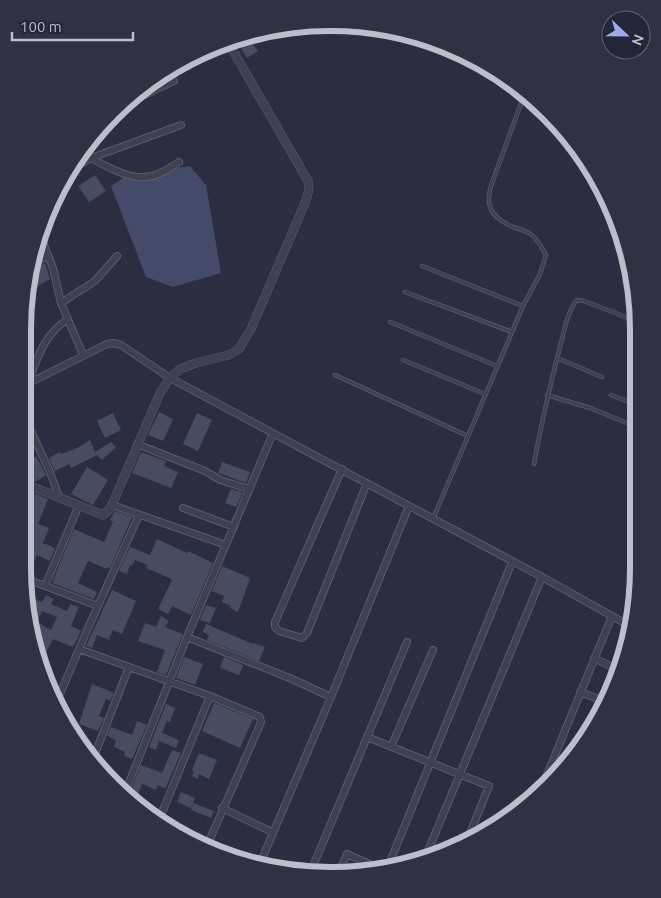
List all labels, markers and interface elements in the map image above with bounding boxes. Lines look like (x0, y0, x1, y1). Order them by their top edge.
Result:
scale bar (12, 10, 134, 42)
north arrow (601, 10, 651, 60)
text: 100 m (20, 18, 62, 35)
text: N (629, 32, 647, 48)

